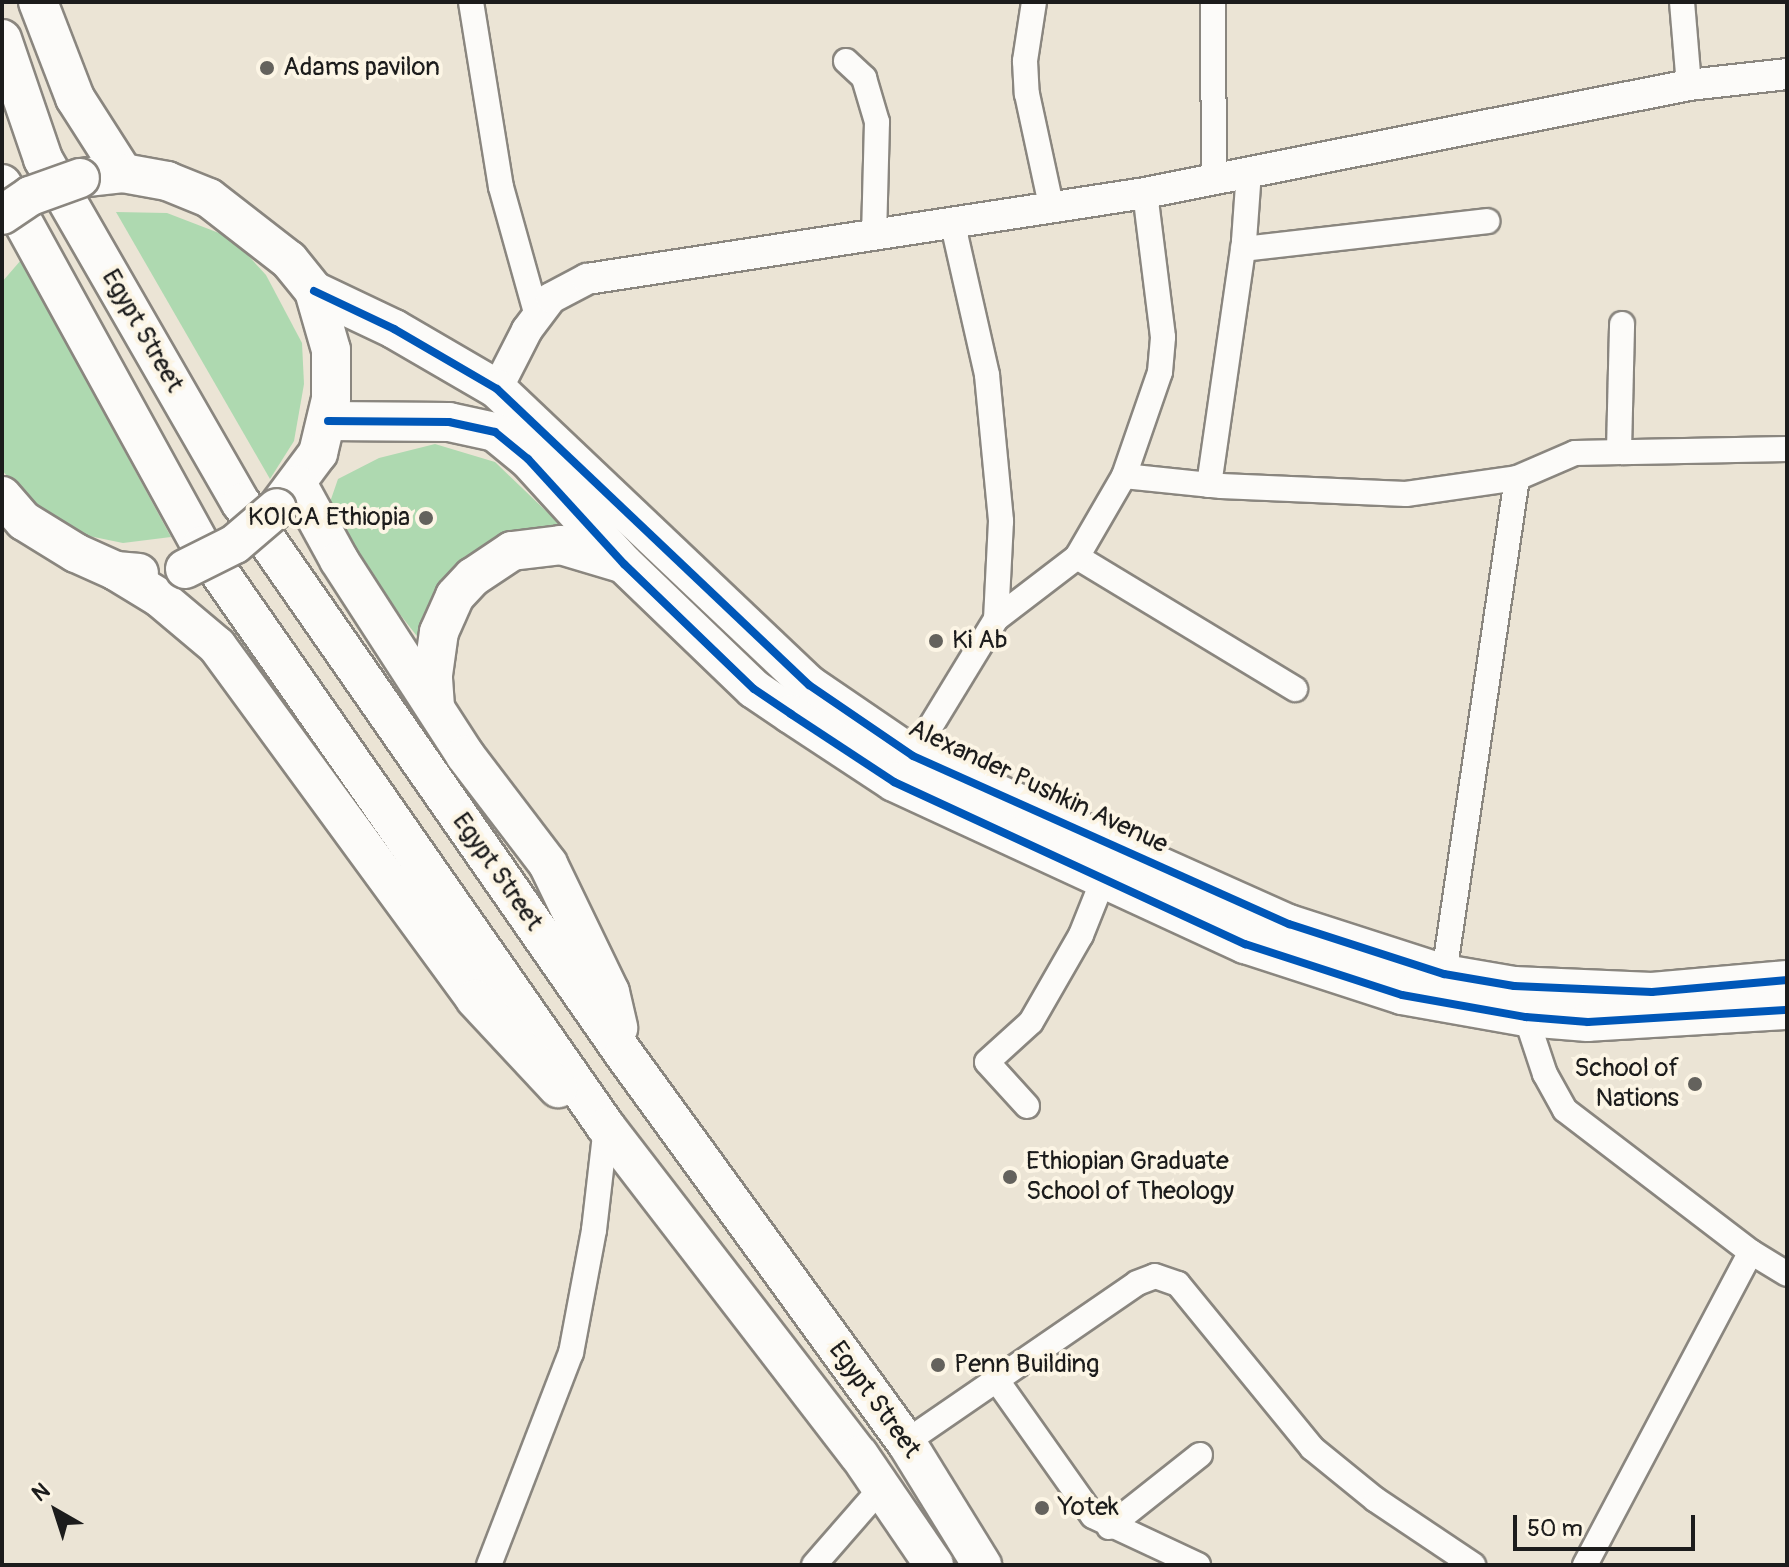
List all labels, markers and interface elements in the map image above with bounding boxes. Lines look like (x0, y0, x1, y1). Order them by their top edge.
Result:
place label: Adams pavilon (283, 52, 440, 84)
marker: Adams pavilon (258, 59, 276, 77)
street label: Egypt Street (94, 264, 190, 398)
place label: KOICA Ethiopia (248, 502, 410, 534)
marker: KOICA Ethiopia (417, 509, 435, 527)
place label: Ki Ab (952, 625, 1008, 657)
marker: Ki Ab (927, 632, 945, 650)
street label: Alexander Pushkin Avenue (903, 713, 1173, 861)
street label: Egypt Street (445, 807, 549, 937)
place label: School of Nations (1574, 1053, 1679, 1114)
marker: School of Nations (1686, 1075, 1704, 1093)
place label: Ethiopian Graduate School of Theology (1026, 1146, 1234, 1208)
marker: Ethiopian Graduate School of Theology (1001, 1168, 1019, 1186)
street label: Egypt Street (821, 1336, 927, 1464)
place label: Penn Building (954, 1349, 1099, 1381)
marker: Penn Building (929, 1356, 947, 1374)
north arrow (16, 1471, 96, 1551)
text: N (26, 1477, 55, 1508)
place label: Yotek (1058, 1492, 1119, 1524)
marker: Yotek (1033, 1499, 1051, 1517)
scale bar (1517, 1499, 1699, 1549)
text: 50 m (1527, 1514, 1583, 1543)

